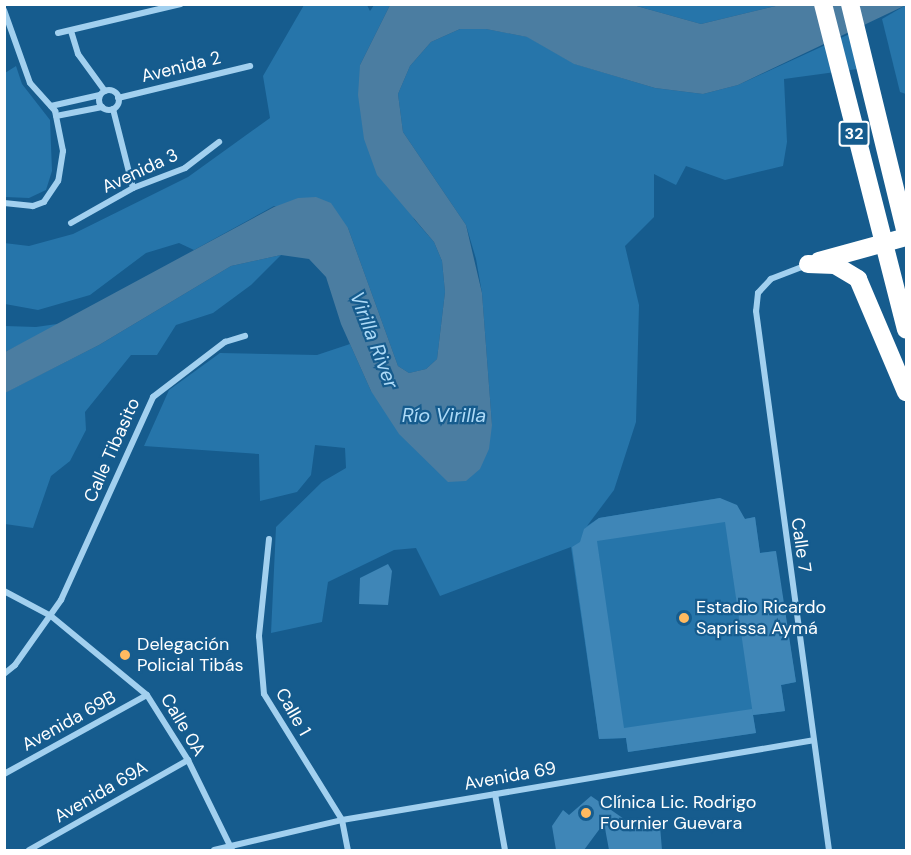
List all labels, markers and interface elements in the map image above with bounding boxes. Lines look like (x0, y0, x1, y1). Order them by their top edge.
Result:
street label: Avenida 2 (139, 47, 223, 87)
road number: 32 (838, 121, 870, 147)
street label: Avenida 3 (99, 144, 181, 198)
water label: Virilla River (345, 288, 403, 392)
street label: Calle Tibasito (79, 394, 145, 506)
water label: Río Virilla (402, 403, 486, 427)
street label: Calle 7 (786, 516, 816, 574)
place label: Estadio Ricardo Saprissa Aymá (696, 597, 826, 640)
marker: Estadio Ricardo Saprissa Aymá (677, 611, 691, 625)
place label: Delegación Policial Tibás (137, 634, 244, 676)
marker: Delegación Policial Tibás (118, 648, 132, 662)
street label: Calle 1 (271, 684, 315, 740)
street label: Avenida 69B (18, 686, 120, 756)
street label: Calle 0A (156, 690, 210, 760)
street label: Avenida 69A (51, 757, 151, 827)
street label: Avenida 69 (462, 757, 558, 795)
place label: Clínica Lic. Rodrigo Fournier Guevara (600, 792, 756, 834)
marker: Clínica Lic. Rodrigo Fournier Guevara (577, 804, 595, 822)

